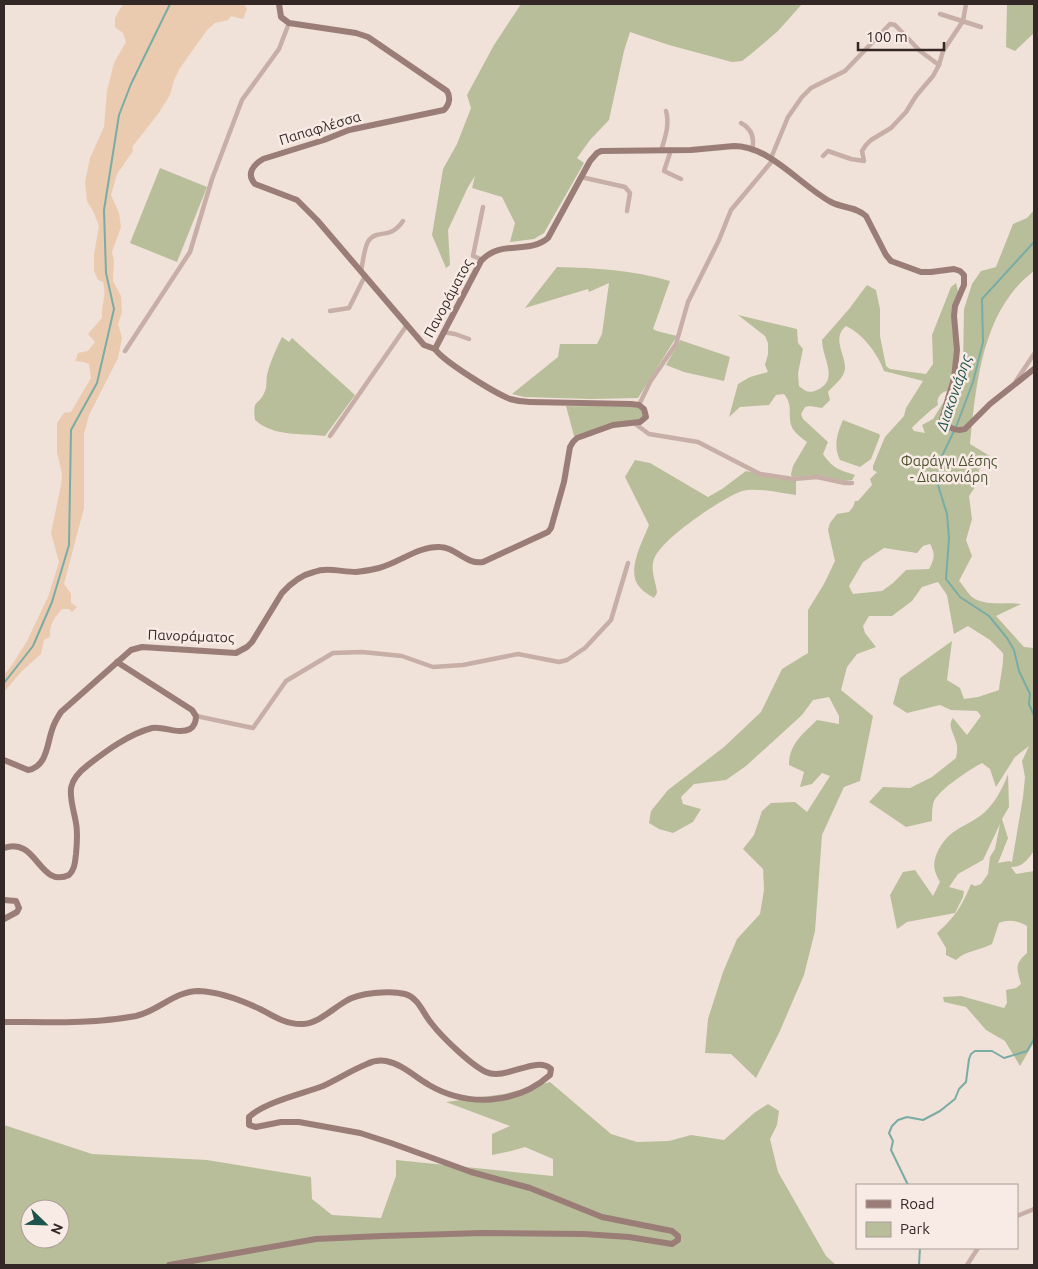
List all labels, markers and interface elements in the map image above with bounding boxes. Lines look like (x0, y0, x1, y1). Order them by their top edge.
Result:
scale bar (858, 20, 944, 52)
text: 100 m (866, 28, 908, 45)
street label: Παπαφλέσσα (277, 108, 363, 148)
street label: Πανοράματος (421, 255, 476, 340)
water label: Διακονιάρης (932, 352, 975, 434)
park label: Φαράγγι Δέσης - Διακονιάρη (901, 453, 998, 485)
street label: Πανοράματος (147, 626, 235, 646)
legend (856, 1184, 1018, 1249)
text: Road (900, 1195, 935, 1212)
north arrow (20, 1199, 70, 1249)
text: Park (900, 1220, 930, 1237)
text: N (48, 1221, 66, 1237)

